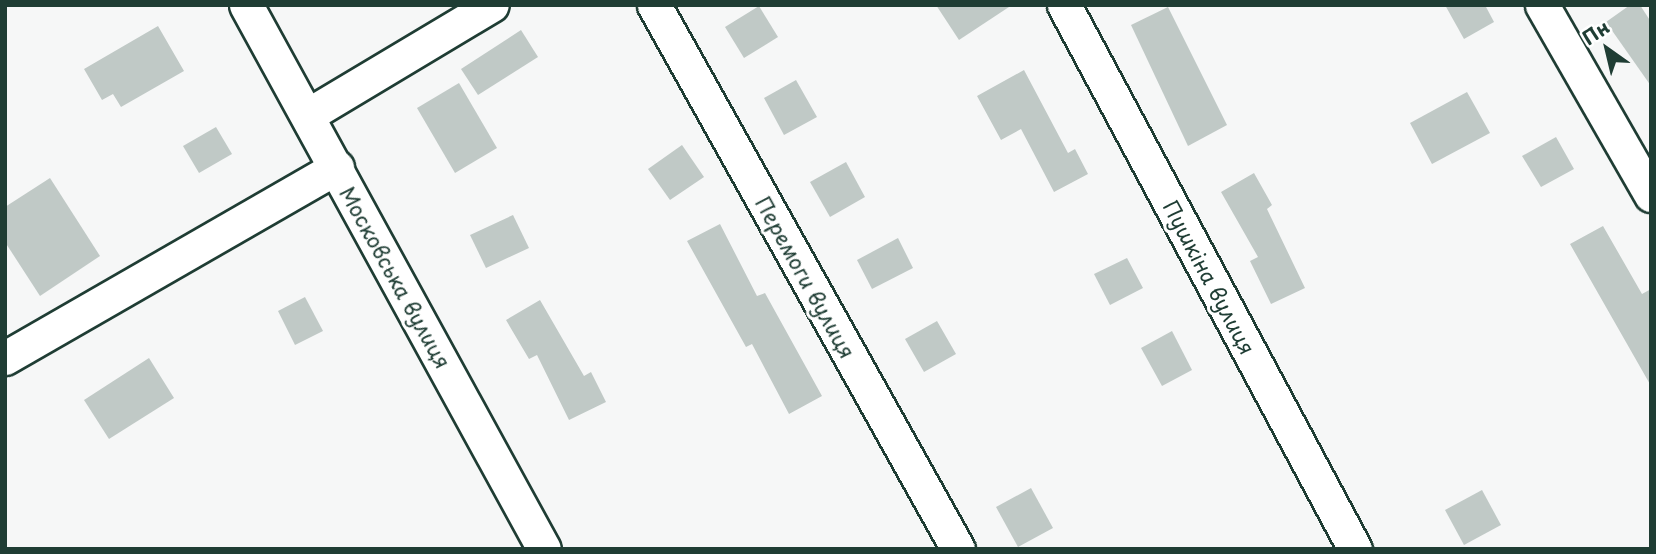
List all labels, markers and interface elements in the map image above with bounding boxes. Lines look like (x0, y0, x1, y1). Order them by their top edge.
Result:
text: Пн (1576, 12, 1614, 51)
north arrow (1572, 14, 1642, 84)
street label: Московська вулиця (335, 181, 457, 373)
street label: Перемоги вулиця (751, 191, 861, 363)
street label: Пушкіна вулиця (1158, 195, 1262, 359)

